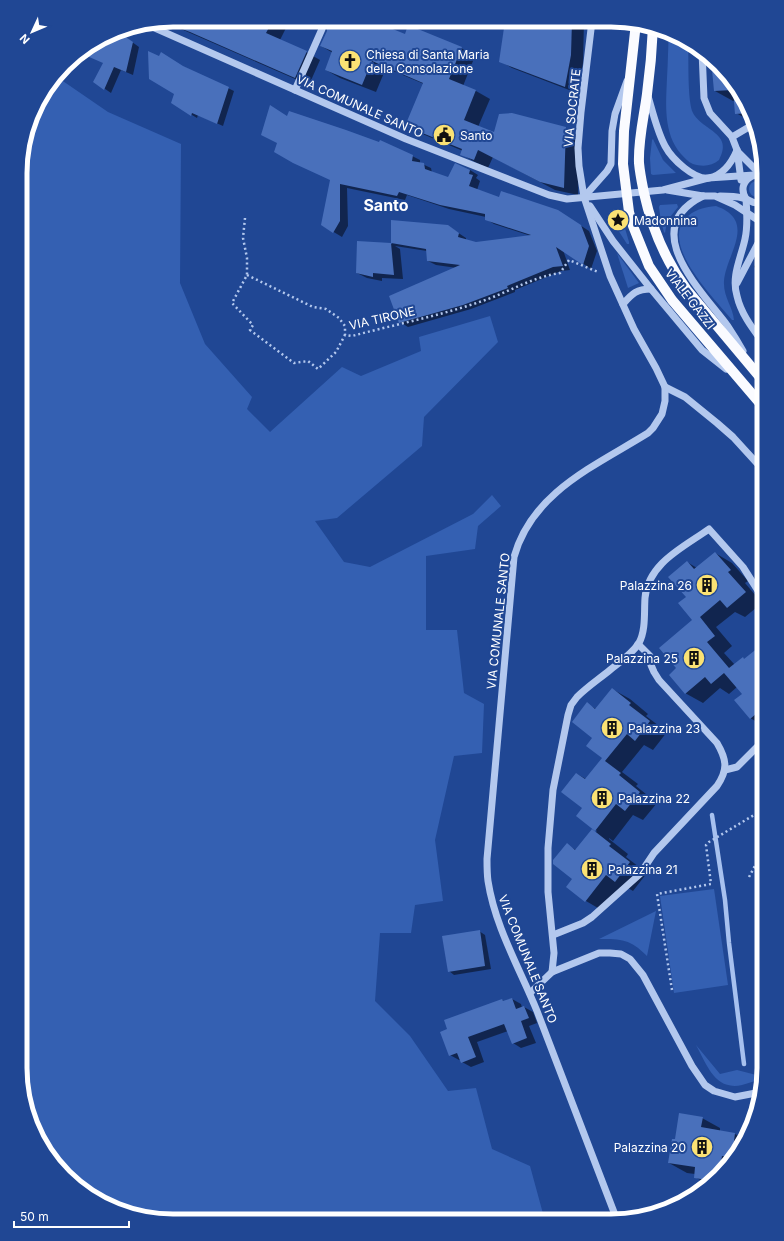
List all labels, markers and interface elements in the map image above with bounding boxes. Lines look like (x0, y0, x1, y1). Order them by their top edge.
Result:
north arrow (12, 12, 52, 52)
text: N (17, 31, 33, 47)
place label: Chiesa di Santa Maria della Consolazione (366, 47, 489, 76)
church icon: Chiesa di Santa Maria della Consolazione (337, 48, 363, 74)
street label: VIA SOCRATE (560, 68, 584, 148)
street label: VIA COMUNALE SANTO (294, 71, 426, 141)
public building icon: Santo (431, 122, 457, 148)
place label: Santo (460, 128, 493, 143)
district label: Santo (363, 195, 409, 215)
place icon: Madonnina (605, 207, 631, 233)
place label: Madonnina (634, 213, 697, 228)
street label: VIALE GAZZI (662, 266, 718, 332)
street label: VIA TIRONE (348, 303, 416, 333)
street label: VIA COMUNALE SANTO (483, 552, 513, 690)
building icon: Palazzina 26 (694, 572, 720, 598)
place label: Palazzina 26 (620, 578, 692, 593)
building icon: Palazzina 25 (681, 645, 707, 671)
place label: Palazzina 25 (606, 651, 678, 666)
building icon: Palazzina 23 (599, 715, 625, 741)
place label: Palazzina 23 (628, 721, 700, 736)
building icon: Palazzina 22 (589, 785, 615, 811)
place label: Palazzina 22 (618, 791, 690, 806)
building icon: Palazzina 21 (579, 856, 605, 882)
place label: Palazzina 21 (608, 862, 678, 877)
street label: VIA COMUNALE SANTO (495, 893, 561, 1025)
building icon: Palazzina 20 (689, 1134, 715, 1160)
place label: Palazzina 20 (614, 1140, 686, 1155)
scale bar (14, 1203, 129, 1229)
text: 50 m (20, 1209, 49, 1224)

